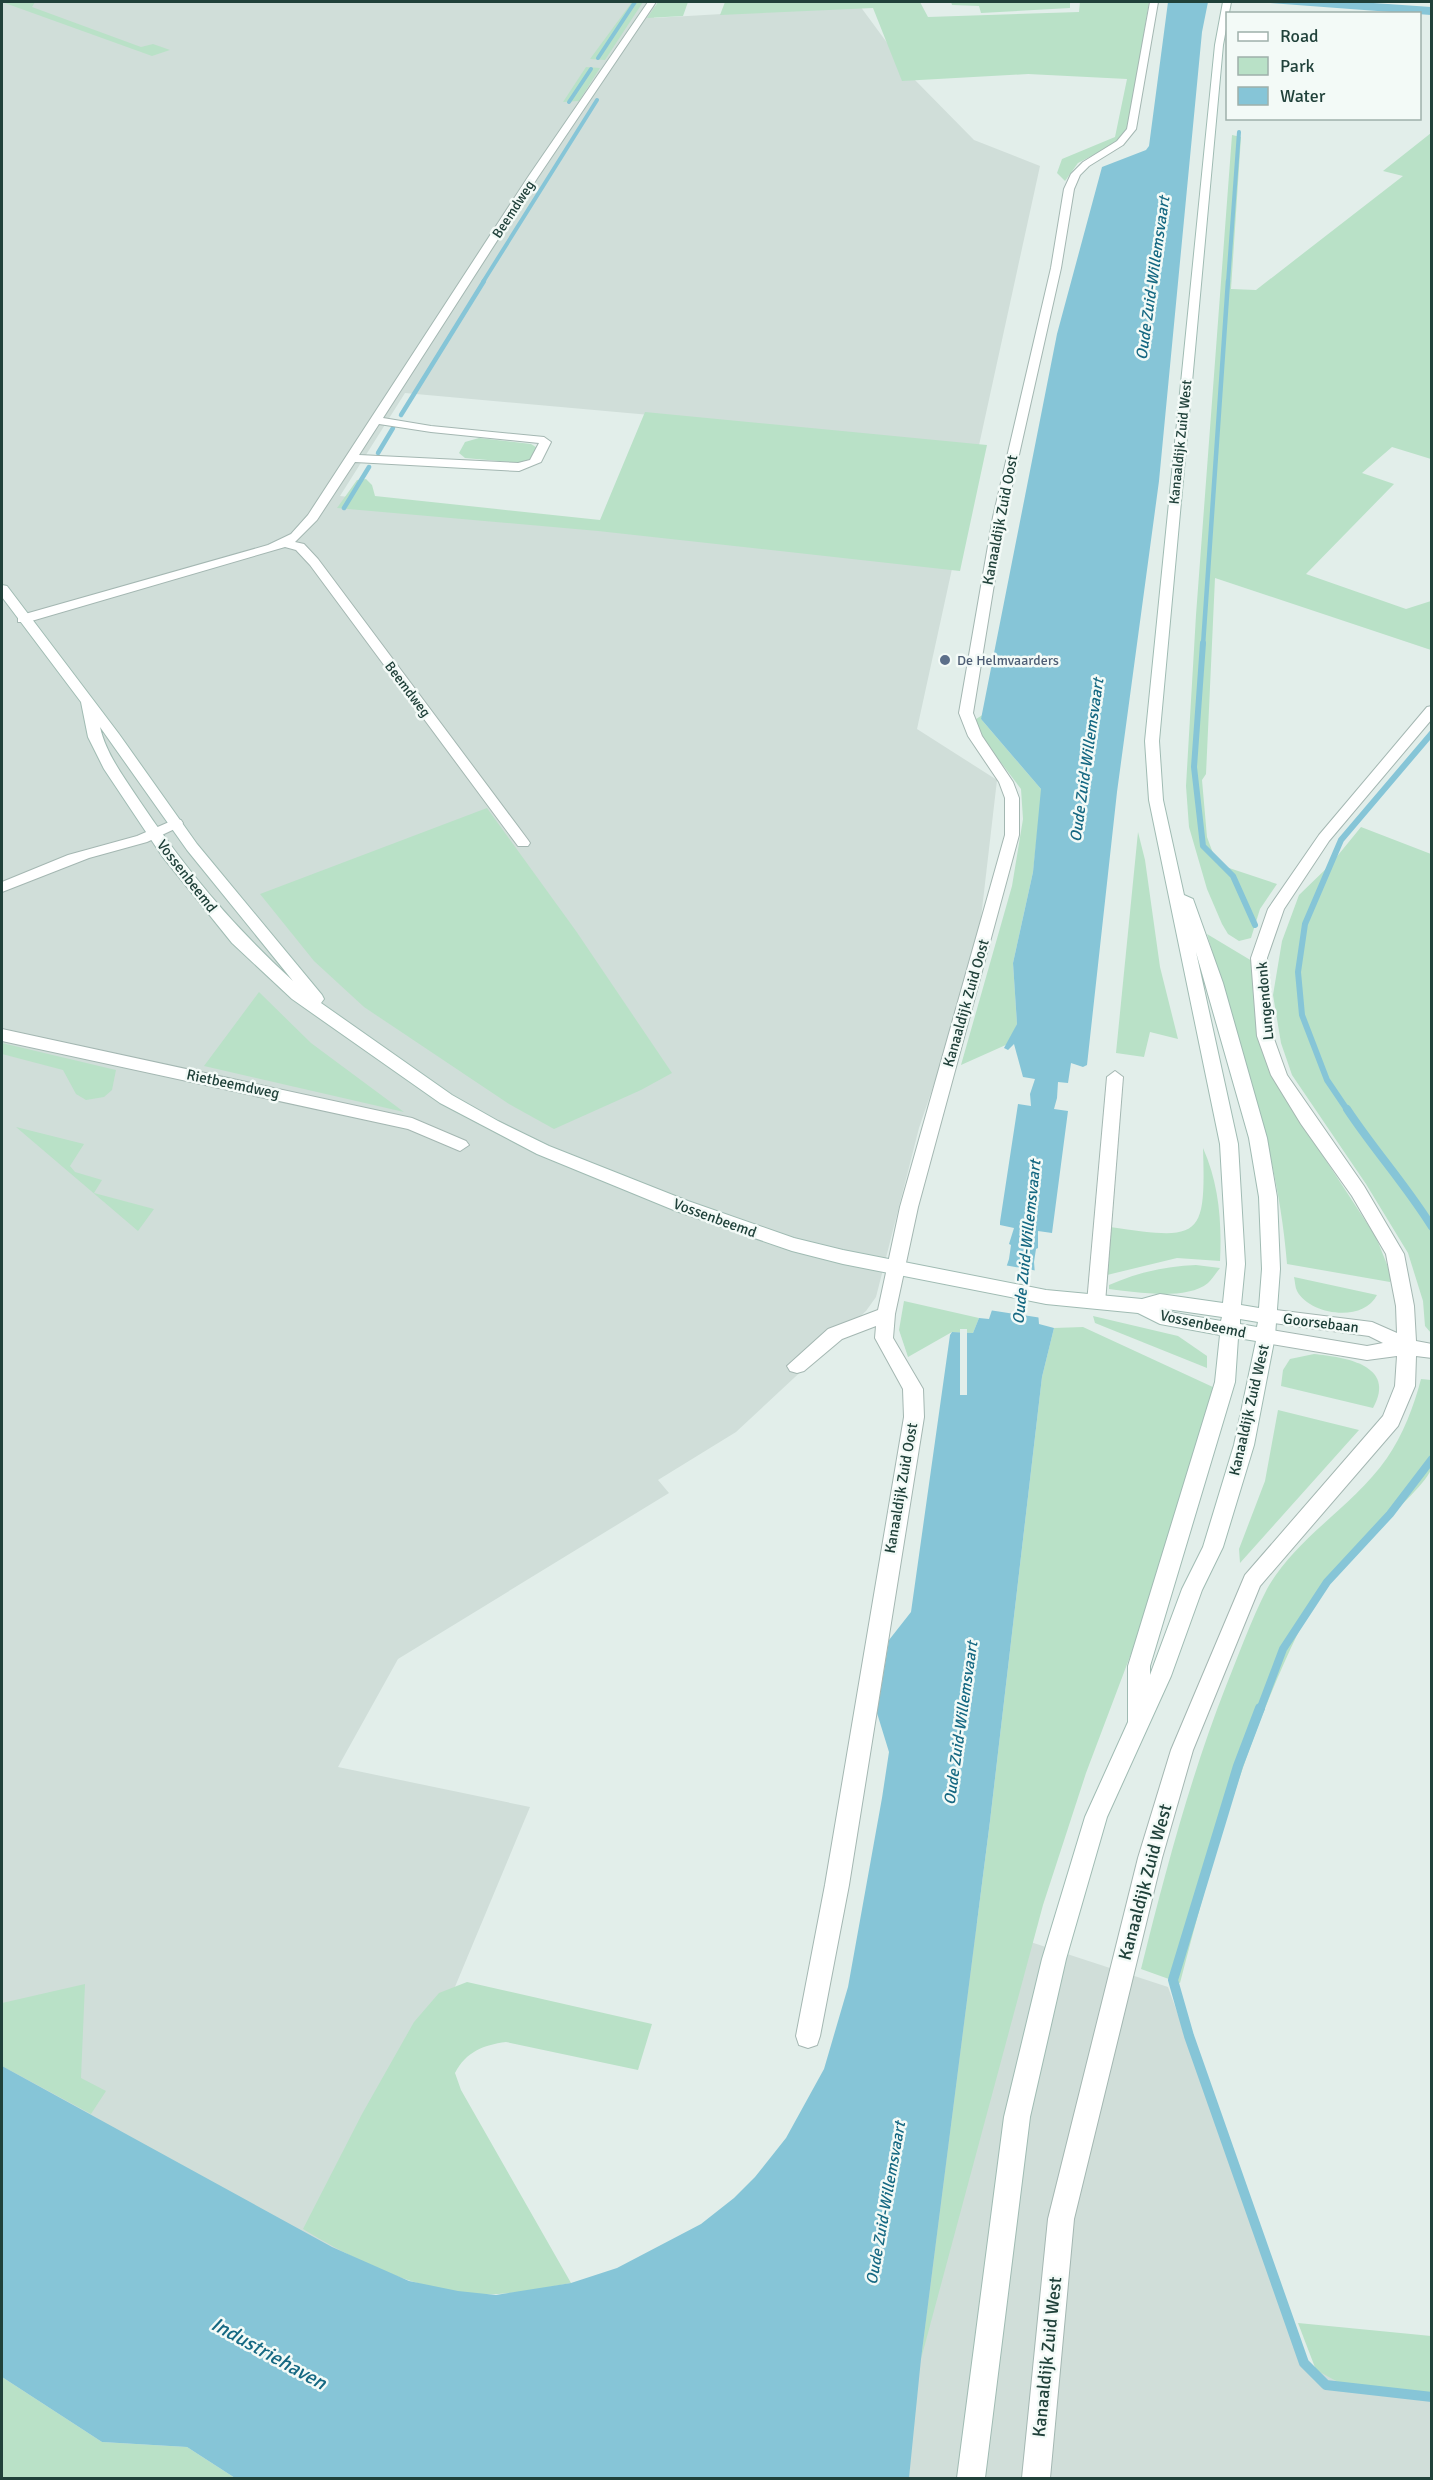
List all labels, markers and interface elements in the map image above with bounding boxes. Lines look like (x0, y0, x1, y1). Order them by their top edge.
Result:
legend (1226, 12, 1421, 120)
text: Road (1280, 25, 1319, 47)
text: Park (1280, 55, 1315, 77)
text: Water (1280, 85, 1326, 107)
street label: Beemdweg (488, 177, 538, 241)
water label: Oude Zuid-Willemsvaart (1132, 193, 1175, 361)
street label: Kanaaldijk Zuid West (1165, 379, 1196, 505)
street label: Kanaaldijk Zuid Oost (979, 453, 1021, 587)
place label: De Helmvaarders (957, 652, 1059, 669)
marker: De Helmvaarders (938, 653, 952, 667)
street label: Beemdweg (381, 658, 434, 721)
water label: Oude Zuid-Willemsvaart (1066, 675, 1109, 843)
street label: Vossenbeemd (153, 836, 221, 916)
street label: Kanaaldijk Zuid Oost (939, 937, 993, 1069)
street label: Lungendonk (1253, 960, 1277, 1041)
street label: Rietbeemdweg (185, 1065, 281, 1103)
water label: Oude Zuid-Willemsvaart (1008, 1157, 1046, 1325)
street label: Vossenbeemd (671, 1195, 759, 1241)
street label: Vossenbeemd (1158, 1306, 1248, 1342)
street label: Goorsebaan (1282, 1309, 1360, 1337)
street label: Kanaaldijk Zuid West (1225, 1343, 1273, 1477)
street label: Kanaaldijk Zuid Oost (881, 1421, 921, 1555)
water label: Oude Zuid-Willemsvaart (940, 1638, 983, 1806)
street label: Kanaaldijk Zuid West (1114, 1801, 1176, 1963)
water label: Oude Zuid-Willemsvaart (862, 2118, 911, 2286)
street label: Kanaaldijk Zuid West (1028, 2276, 1066, 2438)
water label: Industriehaven (207, 2312, 332, 2396)

